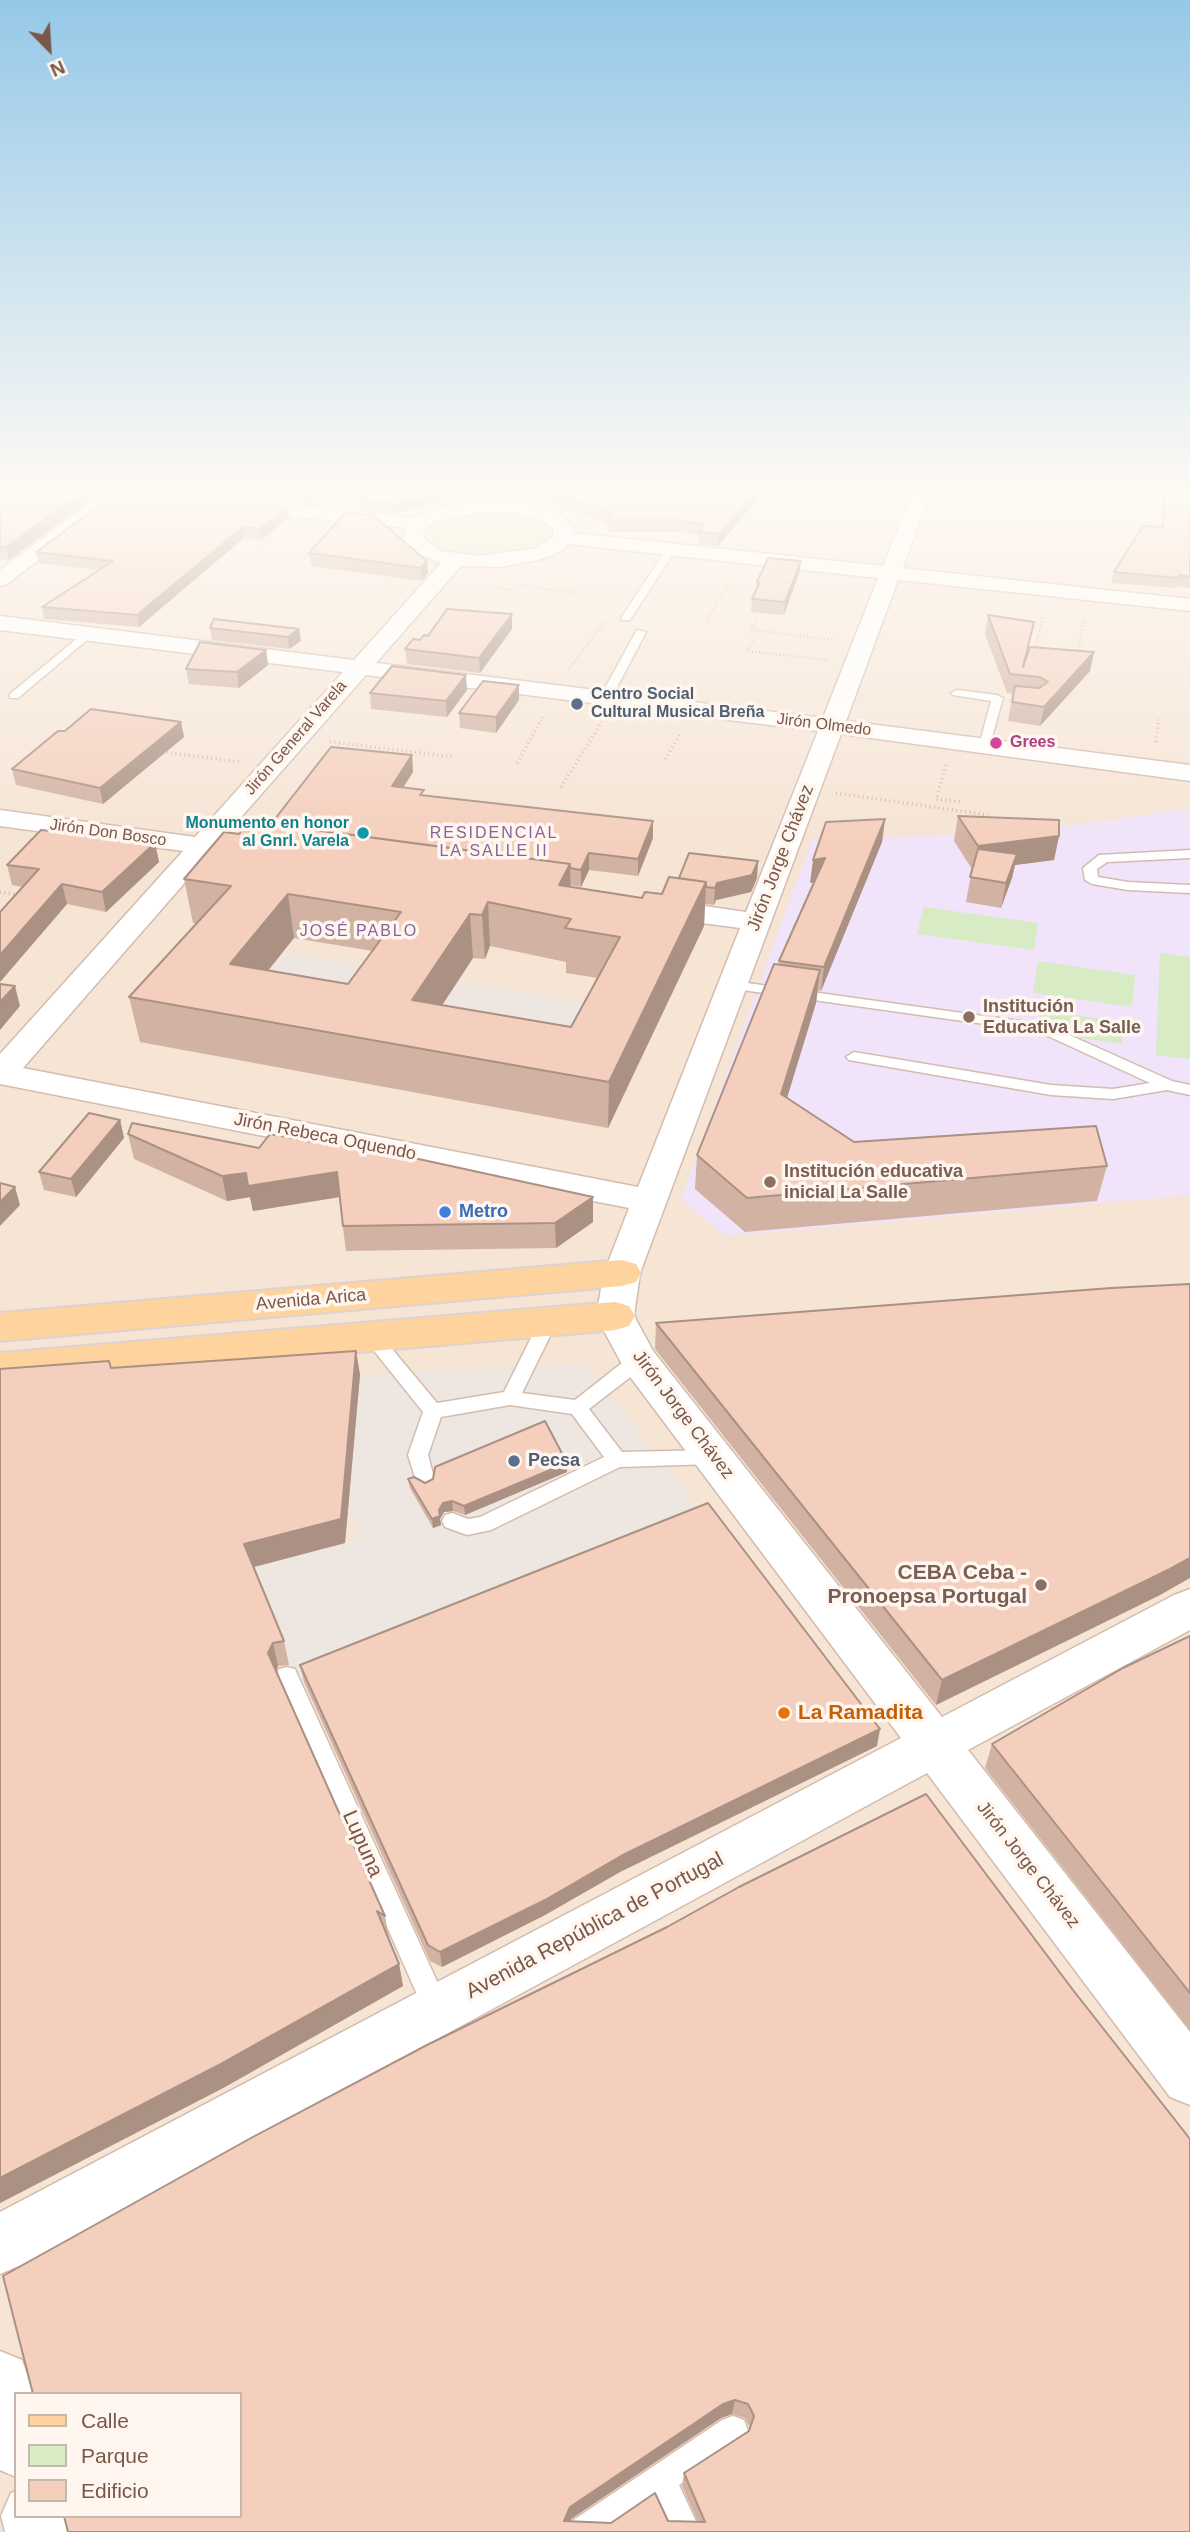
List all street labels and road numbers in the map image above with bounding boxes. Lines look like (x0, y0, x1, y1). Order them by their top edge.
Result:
street label: Jirón General Varela (241, 677, 351, 799)
street label: Jirón Olmedo (776, 710, 872, 740)
street label: Jirón Jorge Chávez (743, 782, 819, 934)
street label: Jirón Don Bosco (49, 815, 167, 851)
street label: Jirón Rebeca Oquendo (232, 1109, 418, 1165)
street label: Avenida Arica (255, 1284, 367, 1316)
street label: Jirón Jorge Chávez (628, 1347, 738, 1483)
street label: Jirón Jorge Chávez (972, 1797, 1084, 1933)
street label: Lupuna (336, 1807, 388, 1881)
street label: Avenida República de Portugal (462, 1847, 728, 2005)

